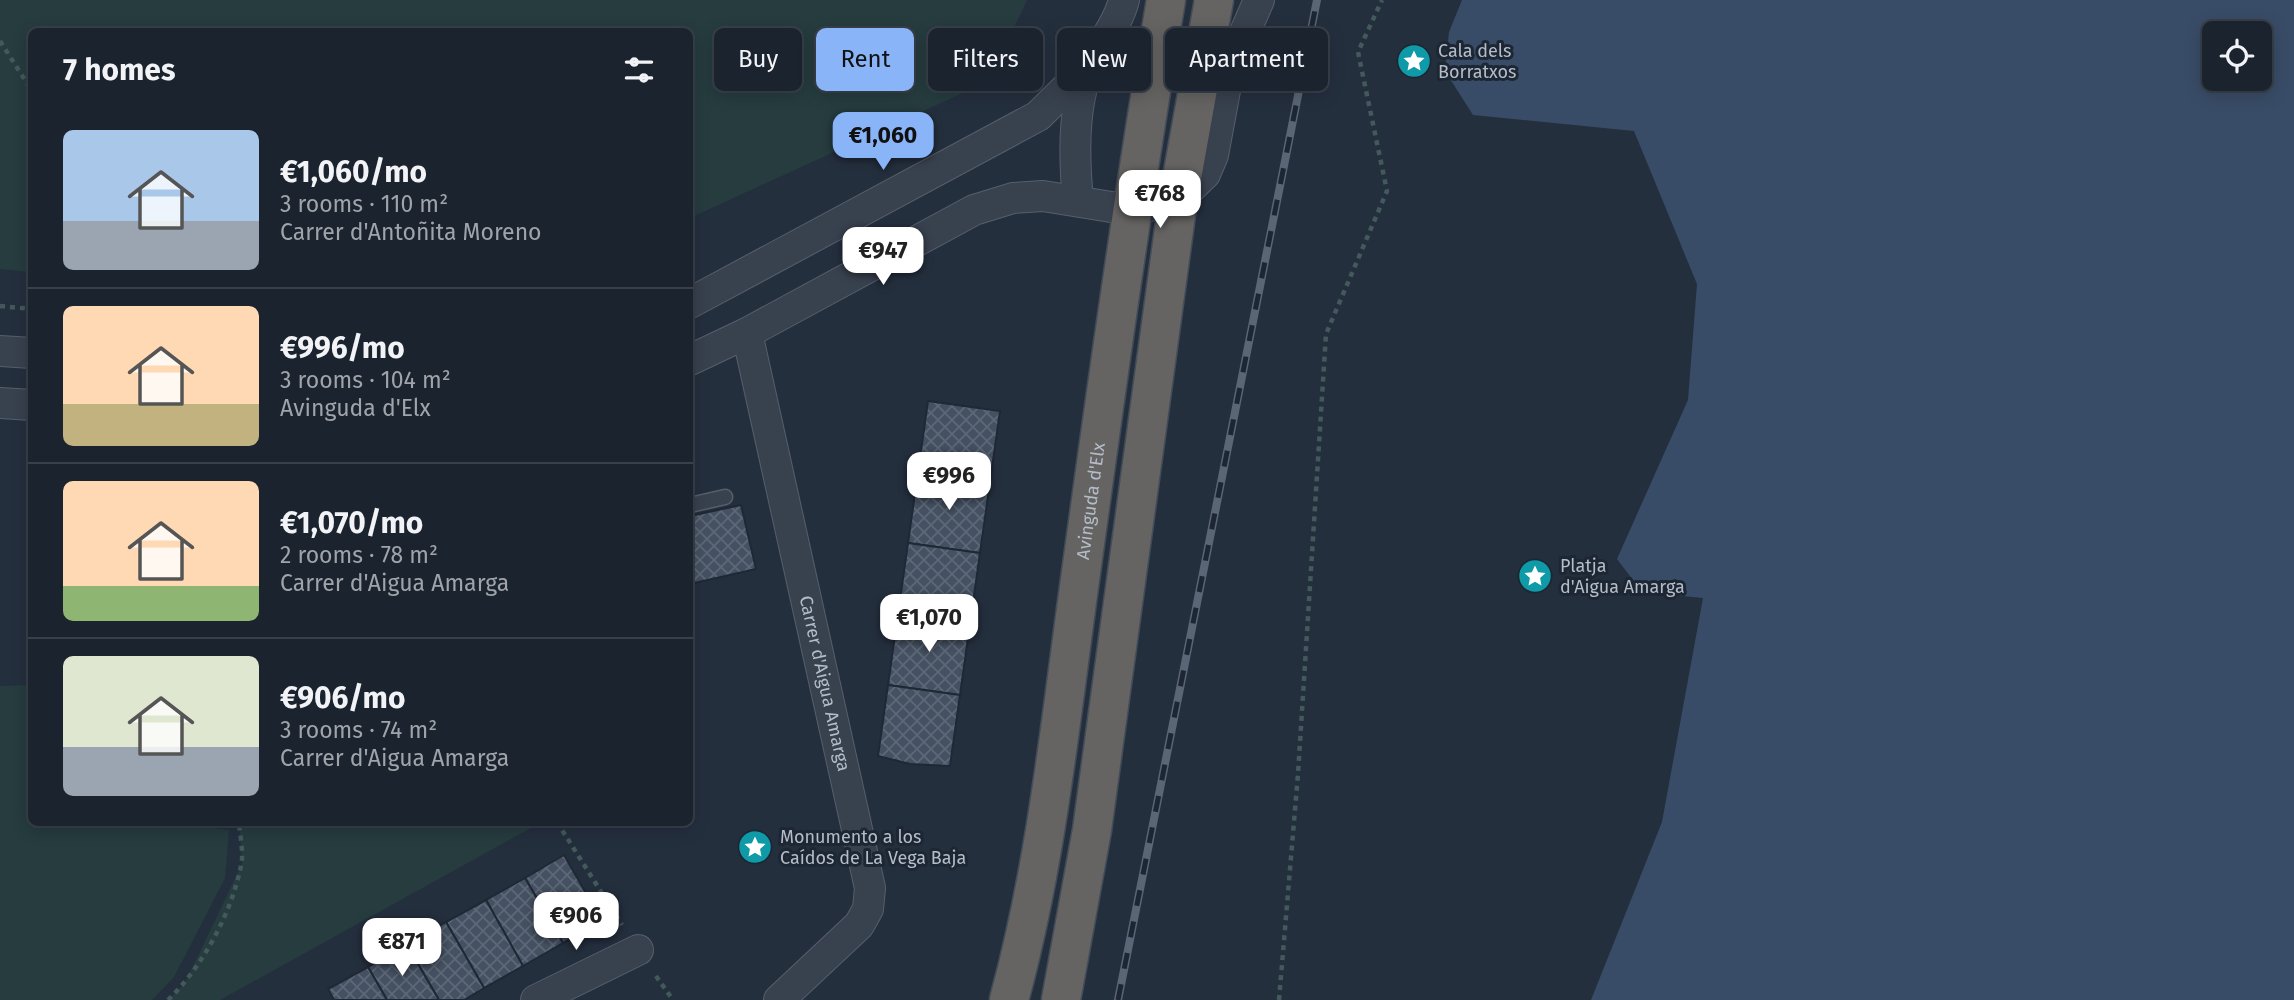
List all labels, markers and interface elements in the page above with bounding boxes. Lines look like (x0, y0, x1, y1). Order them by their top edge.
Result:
map controls (2202, 21, 2272, 91)
button: locate (2202, 21, 2272, 91)
chip: Buy (714, 28, 802, 91)
chip: Rent (816, 28, 914, 91)
chip: Filters (928, 28, 1043, 91)
chip: New (1057, 28, 1151, 91)
chip: Apartment (1165, 28, 1328, 91)
place label: Cala dels Borratxos (1438, 40, 1517, 83)
place icon: Cala dels Borratxos (1395, 42, 1433, 80)
icon: filters (620, 51, 658, 89)
text: 7 homes (63, 52, 175, 88)
pin: €1,060 (826, 113, 940, 172)
text: €1,060 (849, 121, 917, 149)
text: €1,060/mo (280, 154, 427, 190)
icon: home (119, 158, 203, 242)
pin: €768 (1119, 170, 1201, 230)
text: €768 (1135, 179, 1185, 207)
text: 3 rooms · 110 m² (280, 190, 448, 218)
text: Carrer d'Antoñita Moreno (280, 218, 542, 246)
pin: €947 (842, 228, 924, 287)
text: €947 (859, 236, 908, 264)
text: €996/mo (280, 330, 405, 366)
icon: home (119, 334, 203, 418)
text: 3 rooms · 104 m² (280, 366, 451, 394)
text: Avinguda d'Elx (280, 394, 431, 422)
street label: Avinguda d'Elx (1072, 441, 1110, 561)
pin: €996 (908, 452, 990, 512)
text: €996 (923, 461, 975, 489)
text: €1,070/mo (280, 505, 423, 541)
icon: home (119, 509, 203, 593)
text: 2 rooms · 78 m² (280, 541, 438, 569)
place label: Platja d'Aigua Amarga (1560, 555, 1685, 598)
place icon: Platja d'Aigua Amarga (1516, 557, 1554, 595)
text: Carrer d'Aigua Amarga (280, 569, 509, 597)
street label: Carrer d'Aigua Amarga (795, 593, 855, 774)
pin: €1,070 (872, 594, 986, 654)
text: €1,070 (896, 603, 962, 631)
text: €906/mo (280, 680, 406, 716)
icon: home (119, 684, 203, 768)
text: 3 rooms · 74 m² (280, 716, 437, 744)
text: Carrer d'Aigua Amarga (280, 744, 509, 772)
place label: Monumento a los Caídos de La Vega Baja (780, 826, 966, 869)
place icon: Monumento a los Caídos de La Vega Baja (736, 828, 774, 866)
pin: €906 (535, 892, 617, 952)
text: €906 (550, 901, 602, 929)
pin: €871 (361, 918, 443, 978)
text: €871 (378, 927, 426, 955)

